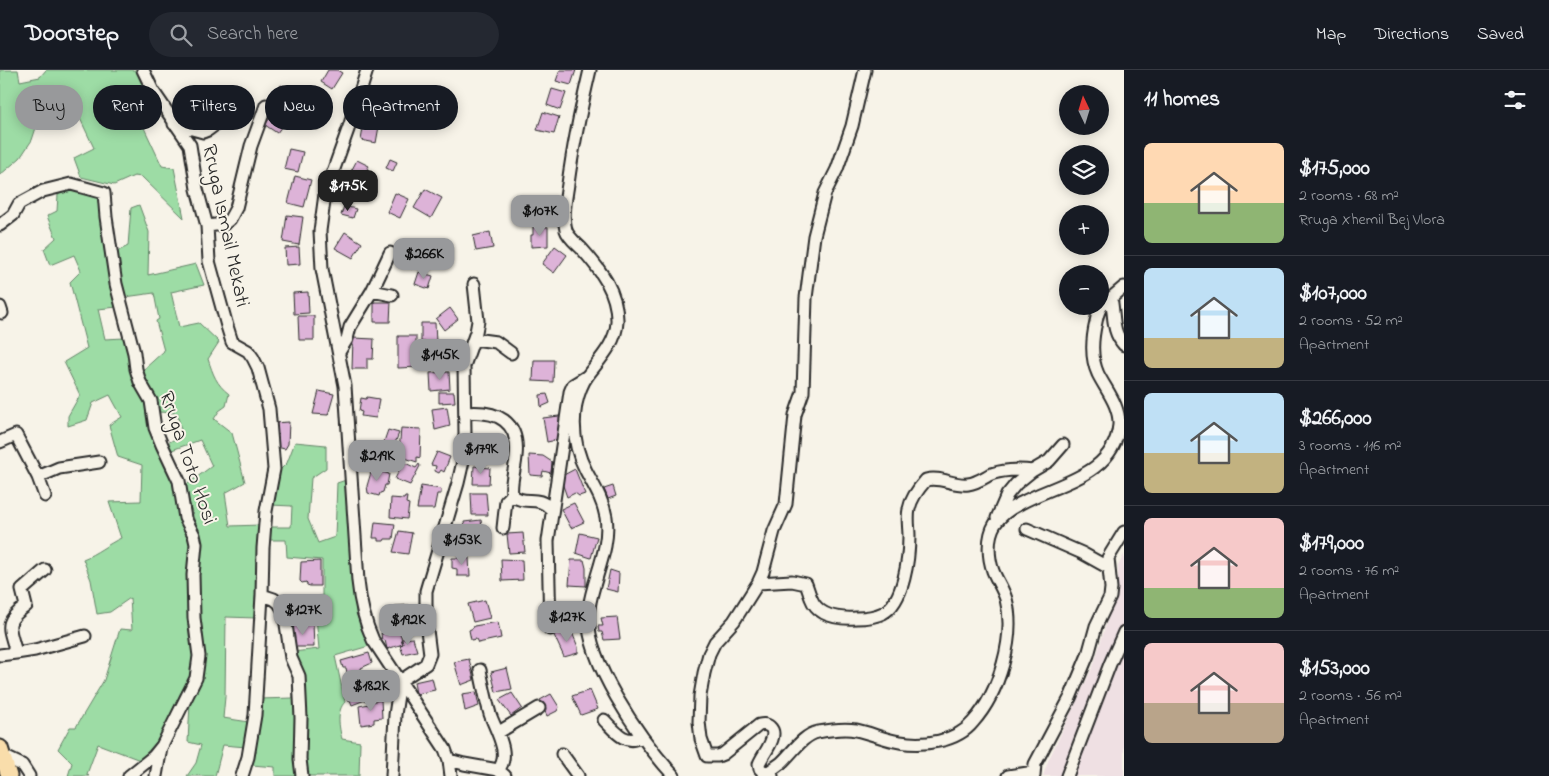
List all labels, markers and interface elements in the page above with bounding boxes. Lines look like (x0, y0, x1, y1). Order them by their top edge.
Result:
search box (149, 12, 499, 57)
text: Doorstep (25, 17, 119, 52)
icon: search (167, 21, 195, 49)
text: Search here (207, 21, 298, 48)
text: Map (1316, 22, 1346, 48)
text: Directions (1374, 22, 1449, 48)
text: Saved (1477, 22, 1524, 48)
chip: Buy (15, 85, 83, 130)
chip: Rent (93, 85, 162, 130)
chip: Filters (172, 85, 255, 130)
chip: New (265, 85, 333, 130)
chip: Apartment (343, 85, 458, 130)
north arrow (1059, 85, 1109, 135)
map controls (1059, 85, 1109, 315)
text: 11 homes (1144, 85, 1220, 115)
icon: filters (1501, 86, 1529, 114)
street label: Rruga Ismail Mekati (191, 142, 257, 310)
button: layers (1059, 145, 1109, 195)
text: $175,000 (1299, 154, 1370, 184)
icon: home (1184, 163, 1244, 223)
pin: $175K (313, 170, 383, 212)
text: $175K (329, 174, 367, 198)
text: 2 rooms · 68 m² (1299, 184, 1399, 208)
pin: $107K (505, 194, 575, 237)
text: $107K (522, 199, 558, 223)
button: + (1059, 205, 1109, 255)
text: Rruga Xhemil Bej Vlora (1299, 208, 1445, 232)
pin: $266K (389, 238, 459, 280)
text: $266K (404, 242, 444, 266)
button: − (1059, 265, 1109, 315)
text: $107,000 (1299, 279, 1367, 309)
icon: home (1184, 288, 1244, 348)
text: 2 rooms · 52 m² (1299, 309, 1403, 333)
text: Apartment (1299, 333, 1369, 357)
pin: $145K (405, 338, 475, 381)
text: $145K (421, 343, 459, 367)
street label: Rruga Toto Hosi (148, 387, 224, 529)
text: $266,000 (1299, 404, 1371, 434)
icon: home (1184, 413, 1244, 473)
pin: $179K (446, 432, 516, 475)
text: 3 rooms · 116 m² (1299, 434, 1402, 458)
text: $179K (464, 437, 498, 461)
pin: $219K (342, 440, 412, 482)
text: $219K (359, 444, 395, 468)
text: Apartment (1299, 458, 1369, 482)
pin: $153K (427, 524, 497, 566)
text: $153K (443, 528, 481, 552)
text: $179,000 (1299, 529, 1364, 559)
icon: home (1184, 538, 1244, 598)
text: 2 rooms · 76 m² (1299, 559, 1399, 583)
text: Apartment (1299, 583, 1369, 607)
pin: $127K (268, 594, 338, 636)
text: $127K (284, 598, 322, 622)
pin: $127K (532, 600, 602, 643)
pin: $192K (373, 604, 443, 646)
text: $127K (548, 605, 586, 629)
text: $192K (390, 608, 426, 632)
text: $153,000 (1299, 654, 1370, 684)
icon: home (1184, 663, 1244, 723)
pin: $182K (336, 670, 406, 712)
text: $182K (353, 674, 389, 698)
text: 2 rooms · 56 m² (1299, 684, 1402, 708)
text: Apartment (1299, 708, 1369, 732)

